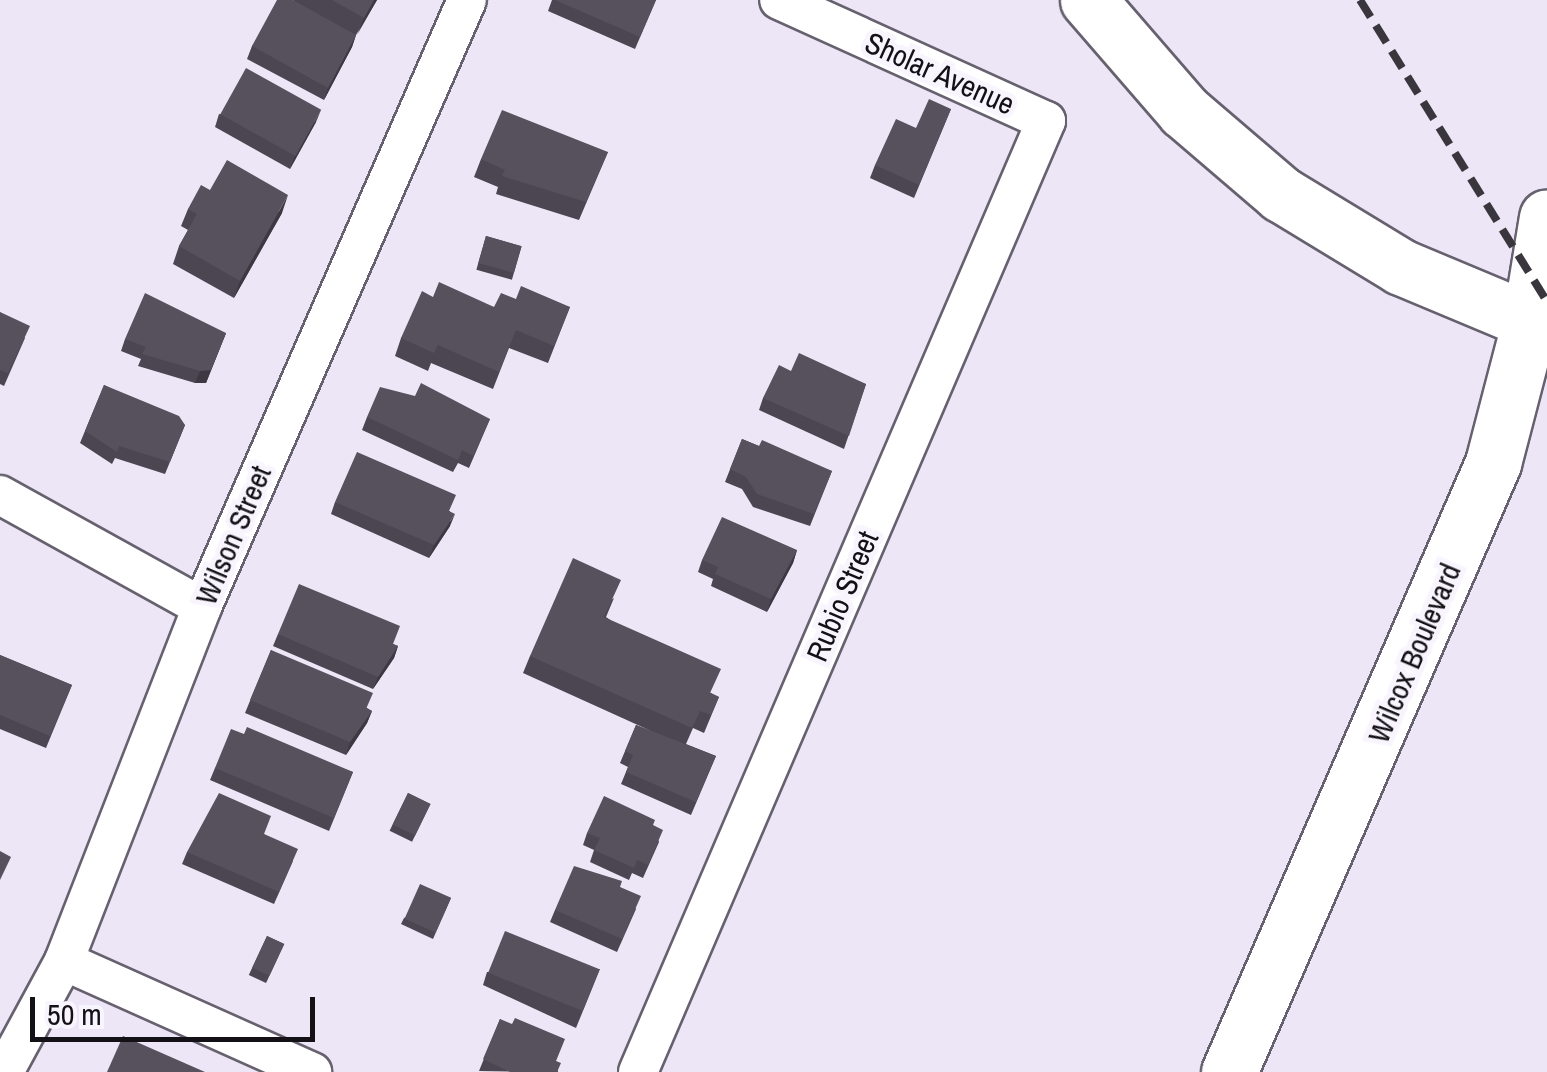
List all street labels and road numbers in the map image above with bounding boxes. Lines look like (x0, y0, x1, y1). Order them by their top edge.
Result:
street label: Sholar Avenue (859, 24, 1021, 122)
street label: Wilson Street (188, 460, 278, 610)
street label: Rubio Street (798, 525, 886, 667)
street label: Wilcox Boulevard (1360, 558, 1468, 748)

